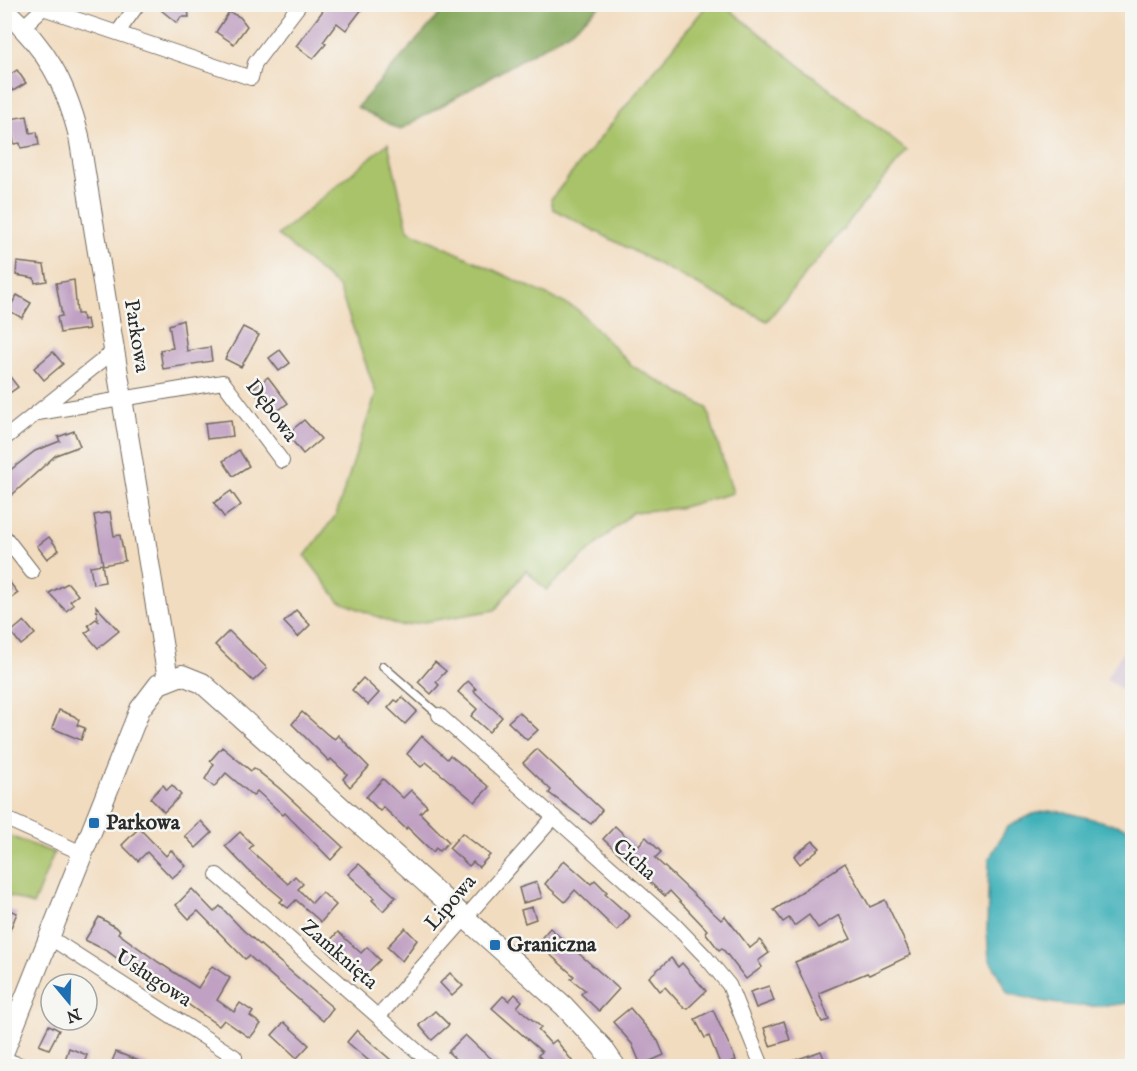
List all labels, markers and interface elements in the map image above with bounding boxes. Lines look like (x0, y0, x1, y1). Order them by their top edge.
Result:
street label: Parkowa (117, 297, 155, 375)
street label: Dębowa (239, 374, 304, 448)
place label: Parkowa (106, 810, 181, 837)
marker: Parkowa (87, 816, 101, 830)
street label: Cicha (606, 833, 662, 887)
street label: Lipowa (419, 869, 483, 937)
street label: Zamknięta (295, 914, 384, 997)
place label: Graniczna (507, 932, 597, 959)
marker: Graniczna (488, 938, 502, 952)
street label: Usługowa (109, 944, 197, 1014)
north arrow (39, 972, 99, 1032)
text: N (63, 1002, 84, 1026)

